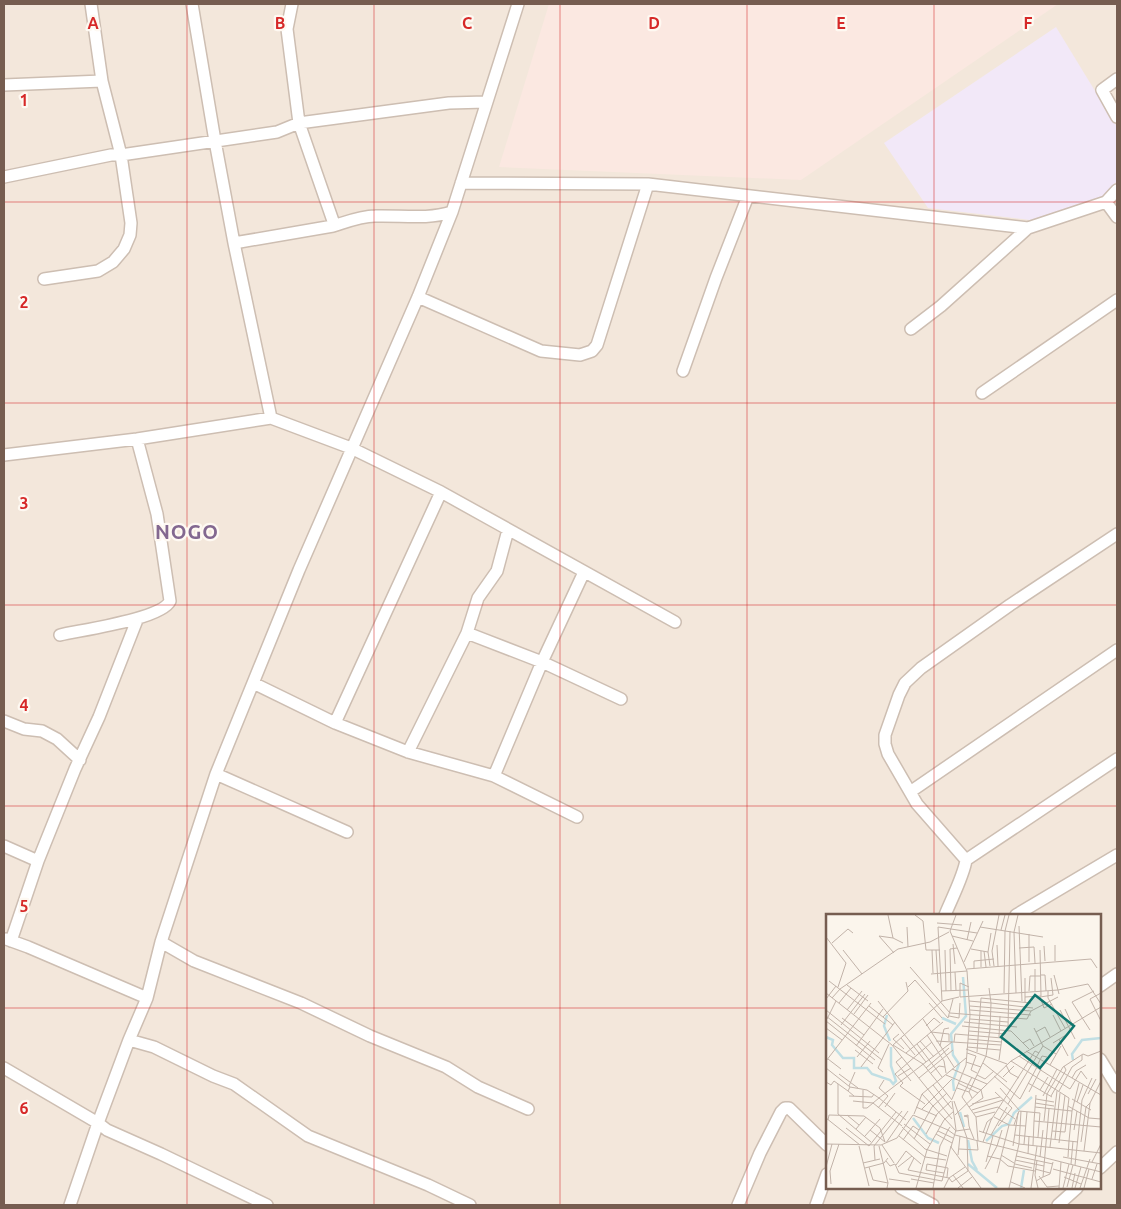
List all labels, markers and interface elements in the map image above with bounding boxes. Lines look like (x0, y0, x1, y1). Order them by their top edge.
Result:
text: A (87, 14, 99, 32)
text: B (275, 14, 285, 32)
text: C (462, 14, 472, 32)
text: D (648, 14, 660, 32)
text: E (836, 14, 846, 32)
text: F (1024, 14, 1033, 32)
text: 1 (19, 91, 29, 109)
text: 2 (19, 293, 29, 311)
text: 3 (19, 494, 29, 512)
district label: NOGO (155, 520, 219, 543)
text: 4 (19, 696, 29, 714)
text: 5 (19, 897, 29, 915)
inset map (826, 914, 1101, 1189)
text: 6 (19, 1099, 29, 1117)

